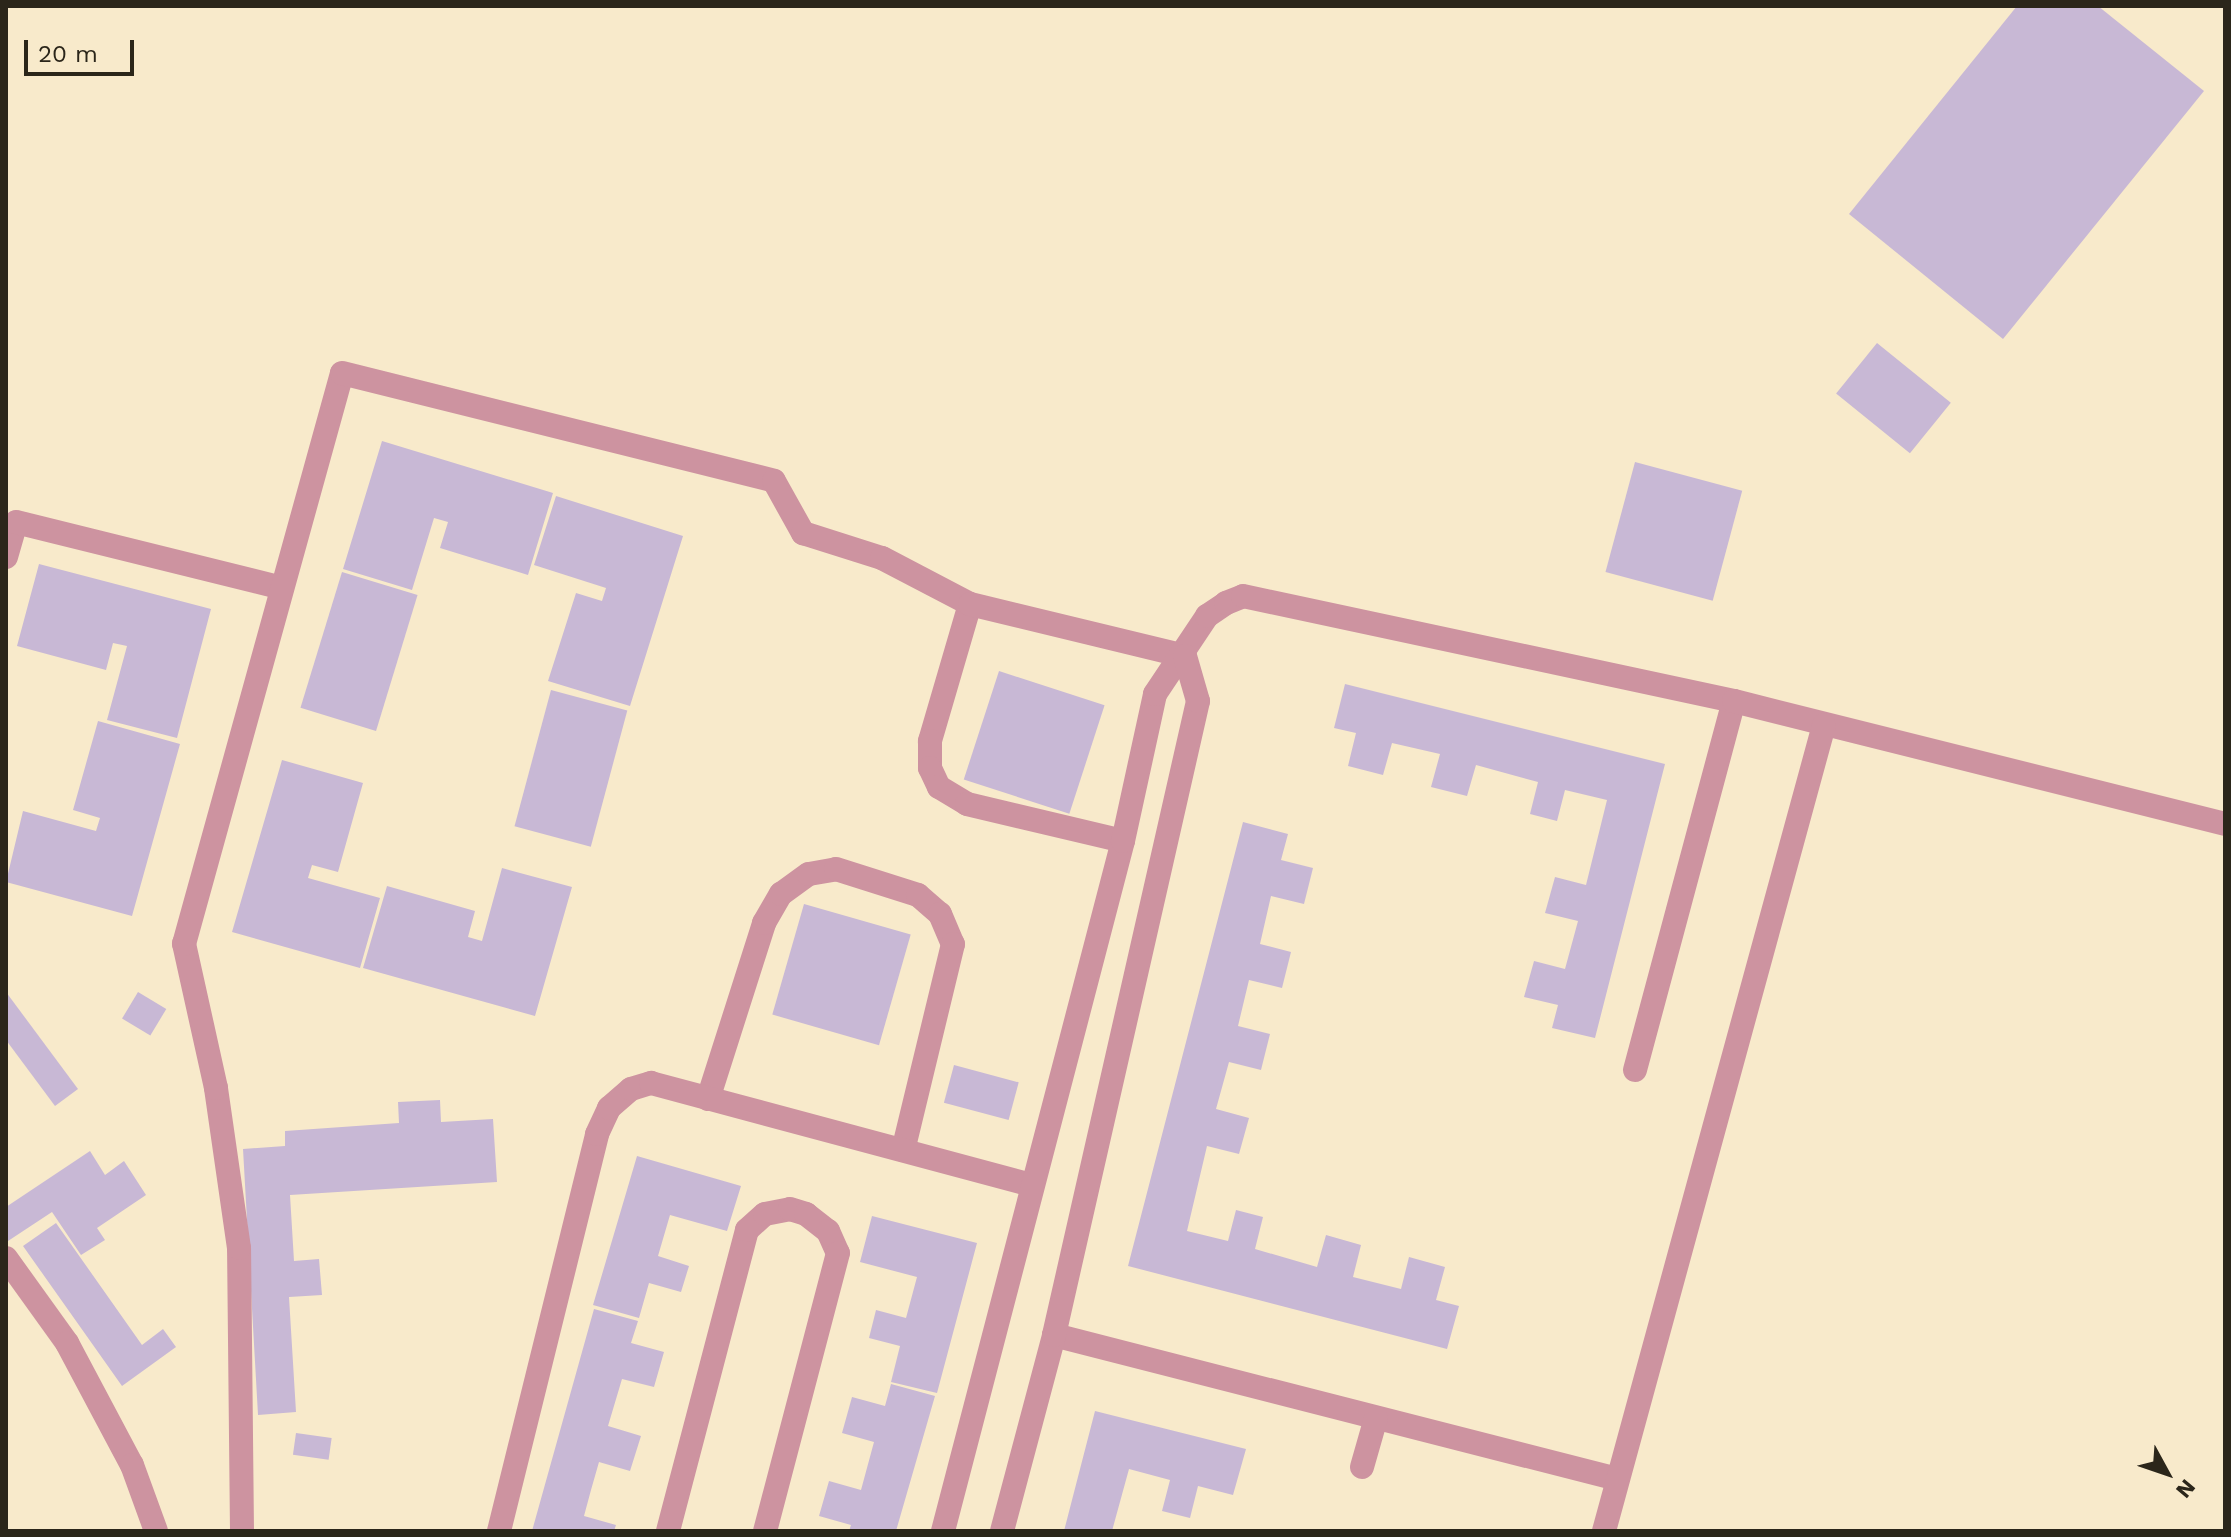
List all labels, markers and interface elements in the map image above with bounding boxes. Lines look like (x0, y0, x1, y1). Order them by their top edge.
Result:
scale bar (28, 24, 138, 74)
text: 20 m (38, 40, 98, 68)
north arrow (2127, 1433, 2207, 1513)
text: N (2171, 1474, 2201, 1503)

